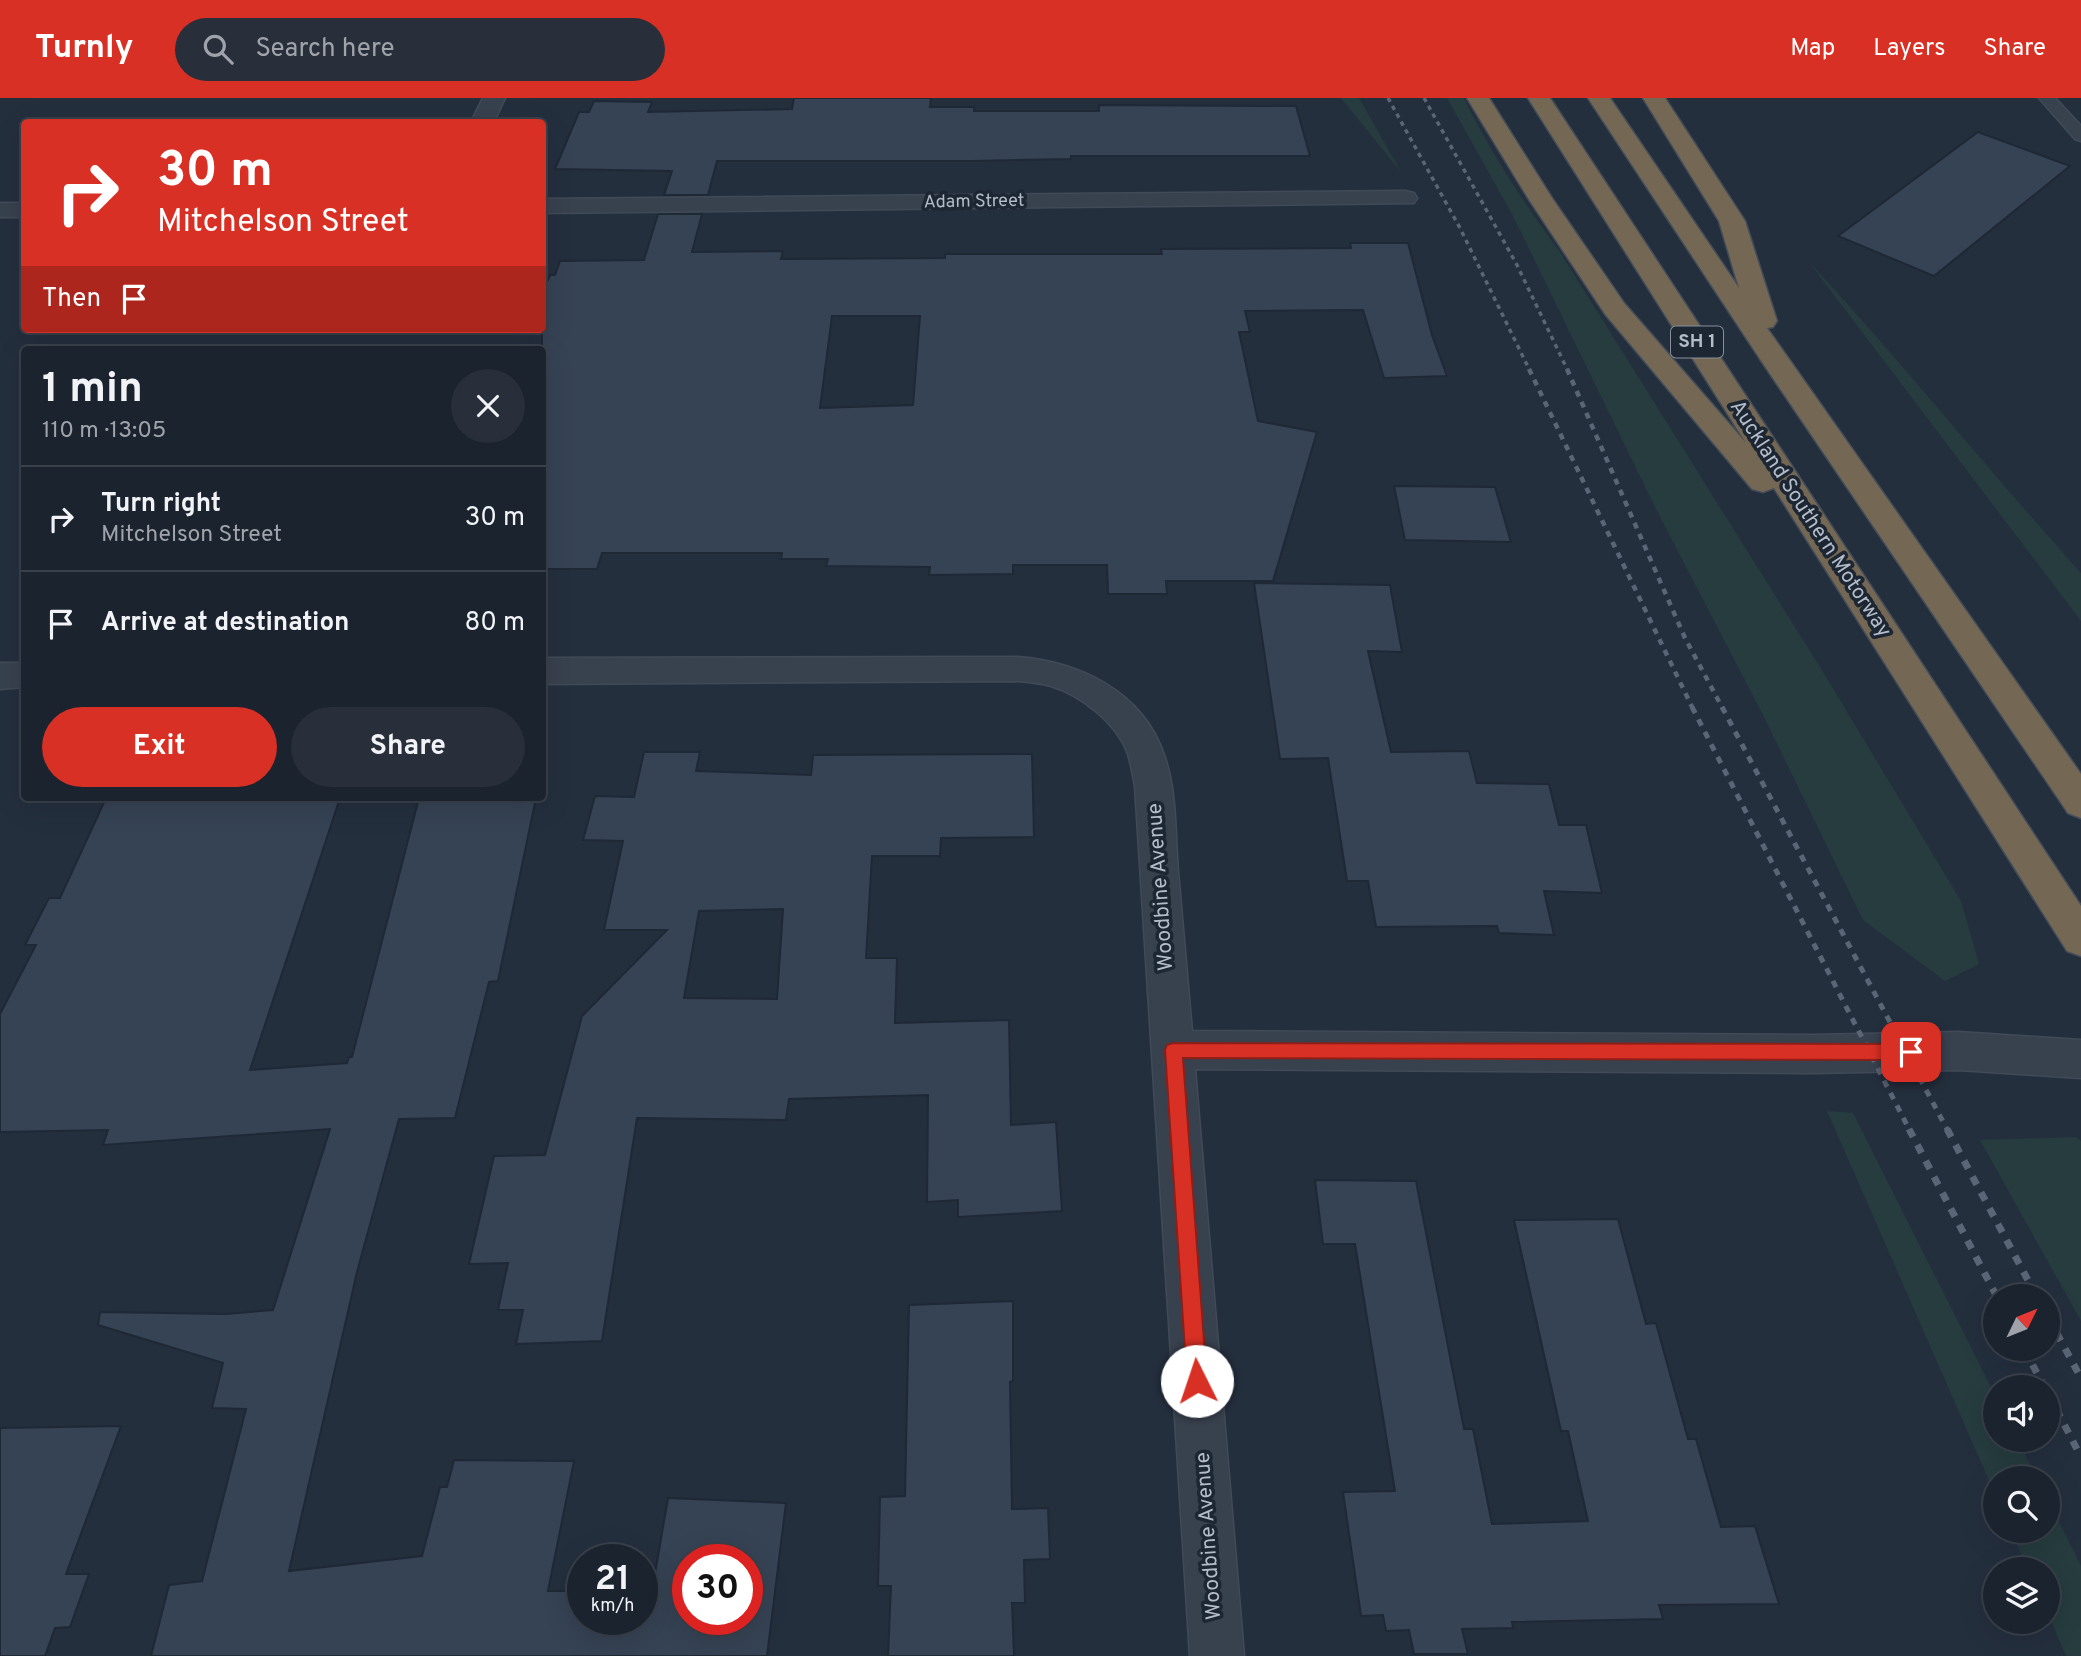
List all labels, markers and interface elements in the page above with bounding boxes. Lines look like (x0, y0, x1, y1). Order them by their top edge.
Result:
search box (175, 18, 665, 81)
text: Turnly (35, 28, 133, 70)
icon: search (199, 30, 237, 68)
text: Search here (255, 33, 394, 66)
text: Map (1790, 34, 1835, 64)
text: Layers (1873, 34, 1945, 64)
text: Share (1983, 34, 2046, 64)
text: 30 m (157, 142, 273, 204)
icon: right (42, 147, 133, 238)
street label: Adam Street (923, 190, 1025, 214)
text: Mitchelson Street (157, 203, 409, 243)
icon: arrive (115, 280, 153, 318)
text: Then (42, 283, 101, 316)
road number: SH 1 (1671, 326, 1723, 358)
text: 1 min (42, 364, 143, 417)
button: close (451, 369, 525, 443)
street label: Auckland Southern Motorway (1723, 395, 1897, 643)
text: 110 m · 13:05 (42, 417, 166, 446)
text: Turn right (101, 488, 221, 521)
icon: right (42, 500, 80, 538)
text: 30 m (465, 502, 525, 535)
text: Mitchelson Street (101, 521, 282, 550)
icon: arrive (42, 605, 80, 643)
text: Arrive at destination (101, 607, 349, 640)
text: 80 m (465, 607, 525, 640)
button: Exit (42, 707, 277, 787)
button: Share (291, 707, 525, 787)
street label: Woodbine Avenue (1142, 802, 1180, 972)
pin (1881, 1022, 1941, 1082)
icon: arrive (1892, 1033, 1930, 1071)
north arrow (1983, 1284, 2060, 1362)
map controls (1983, 1284, 2060, 1634)
position arrow (1160, 1344, 1234, 1418)
button: sound (1983, 1375, 2060, 1452)
street label: Woodbine Avenue (1190, 1451, 1228, 1621)
button: search (1983, 1466, 2060, 1543)
speed limit sign: 30 (672, 1544, 763, 1635)
button: layers (1983, 1557, 2060, 1634)
text: 21 (595, 1558, 630, 1602)
text: km/h (591, 1595, 634, 1618)

